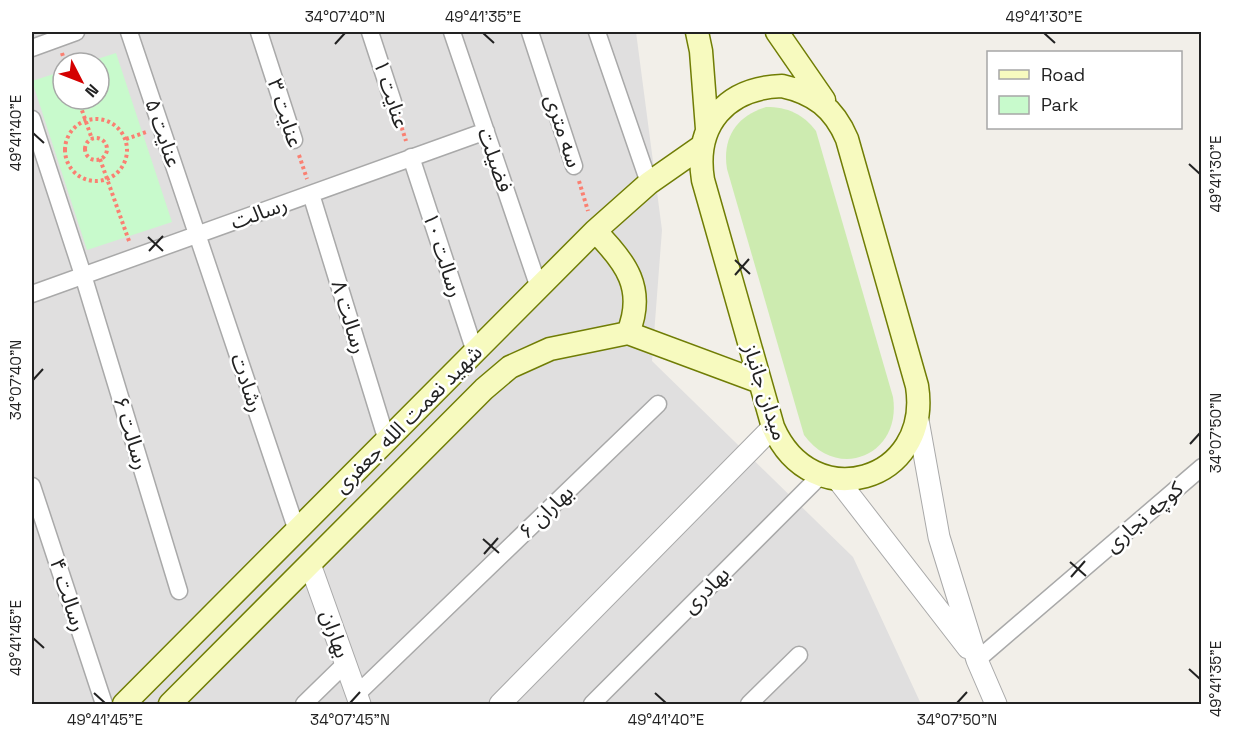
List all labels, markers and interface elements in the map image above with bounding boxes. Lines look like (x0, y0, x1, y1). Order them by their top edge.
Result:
text: 34°07'40"N (305, 7, 385, 26)
text: 49°41'35"E (445, 7, 521, 26)
text: 49°41'30"E (1006, 7, 1082, 26)
north arrow (51, 51, 111, 111)
legend (987, 51, 1182, 129)
street label: عنایت ۱ (368, 56, 415, 132)
text: Road (1041, 63, 1085, 86)
street label: عنایت ۳ (262, 75, 309, 151)
text: N (80, 80, 103, 102)
street label: سه متری (539, 91, 588, 171)
text: Park (1041, 93, 1079, 116)
text: 49°41'40"E (6, 95, 25, 171)
street label: عنایت ۵ (139, 95, 188, 171)
street label: فضیلت (472, 124, 519, 196)
text: 49°41'30"E (1206, 136, 1225, 212)
street label: رسالت (227, 190, 291, 235)
street label: رسالت ۱۰ (417, 209, 470, 301)
street label: رسالت ۸ (326, 277, 373, 357)
street label: شهید نعمت الله جعفری (328, 339, 488, 499)
street label: میدان جانباز (737, 339, 794, 444)
text: 34°07'40"N (6, 340, 25, 420)
street label: رشادت (225, 350, 270, 416)
street label: رسالت ۶ (108, 393, 155, 473)
text: 34°07'50"N (1206, 393, 1225, 473)
street label: کوچه نجاری (1099, 475, 1189, 558)
street label: بهاران ۶ (512, 479, 579, 544)
street label: رسالت ۴ (44, 555, 93, 635)
street label: بهادری (676, 560, 735, 619)
text: 49°41'45"E (6, 600, 25, 676)
street label: بهاران (315, 606, 356, 661)
text: 49°41'35"E (1206, 641, 1225, 717)
text: 49°41'45"E (67, 710, 143, 729)
text: 34°07'45"N (310, 710, 390, 729)
text: 49°41'40"E (628, 710, 704, 729)
text: 34°07'50"N (917, 710, 997, 729)

